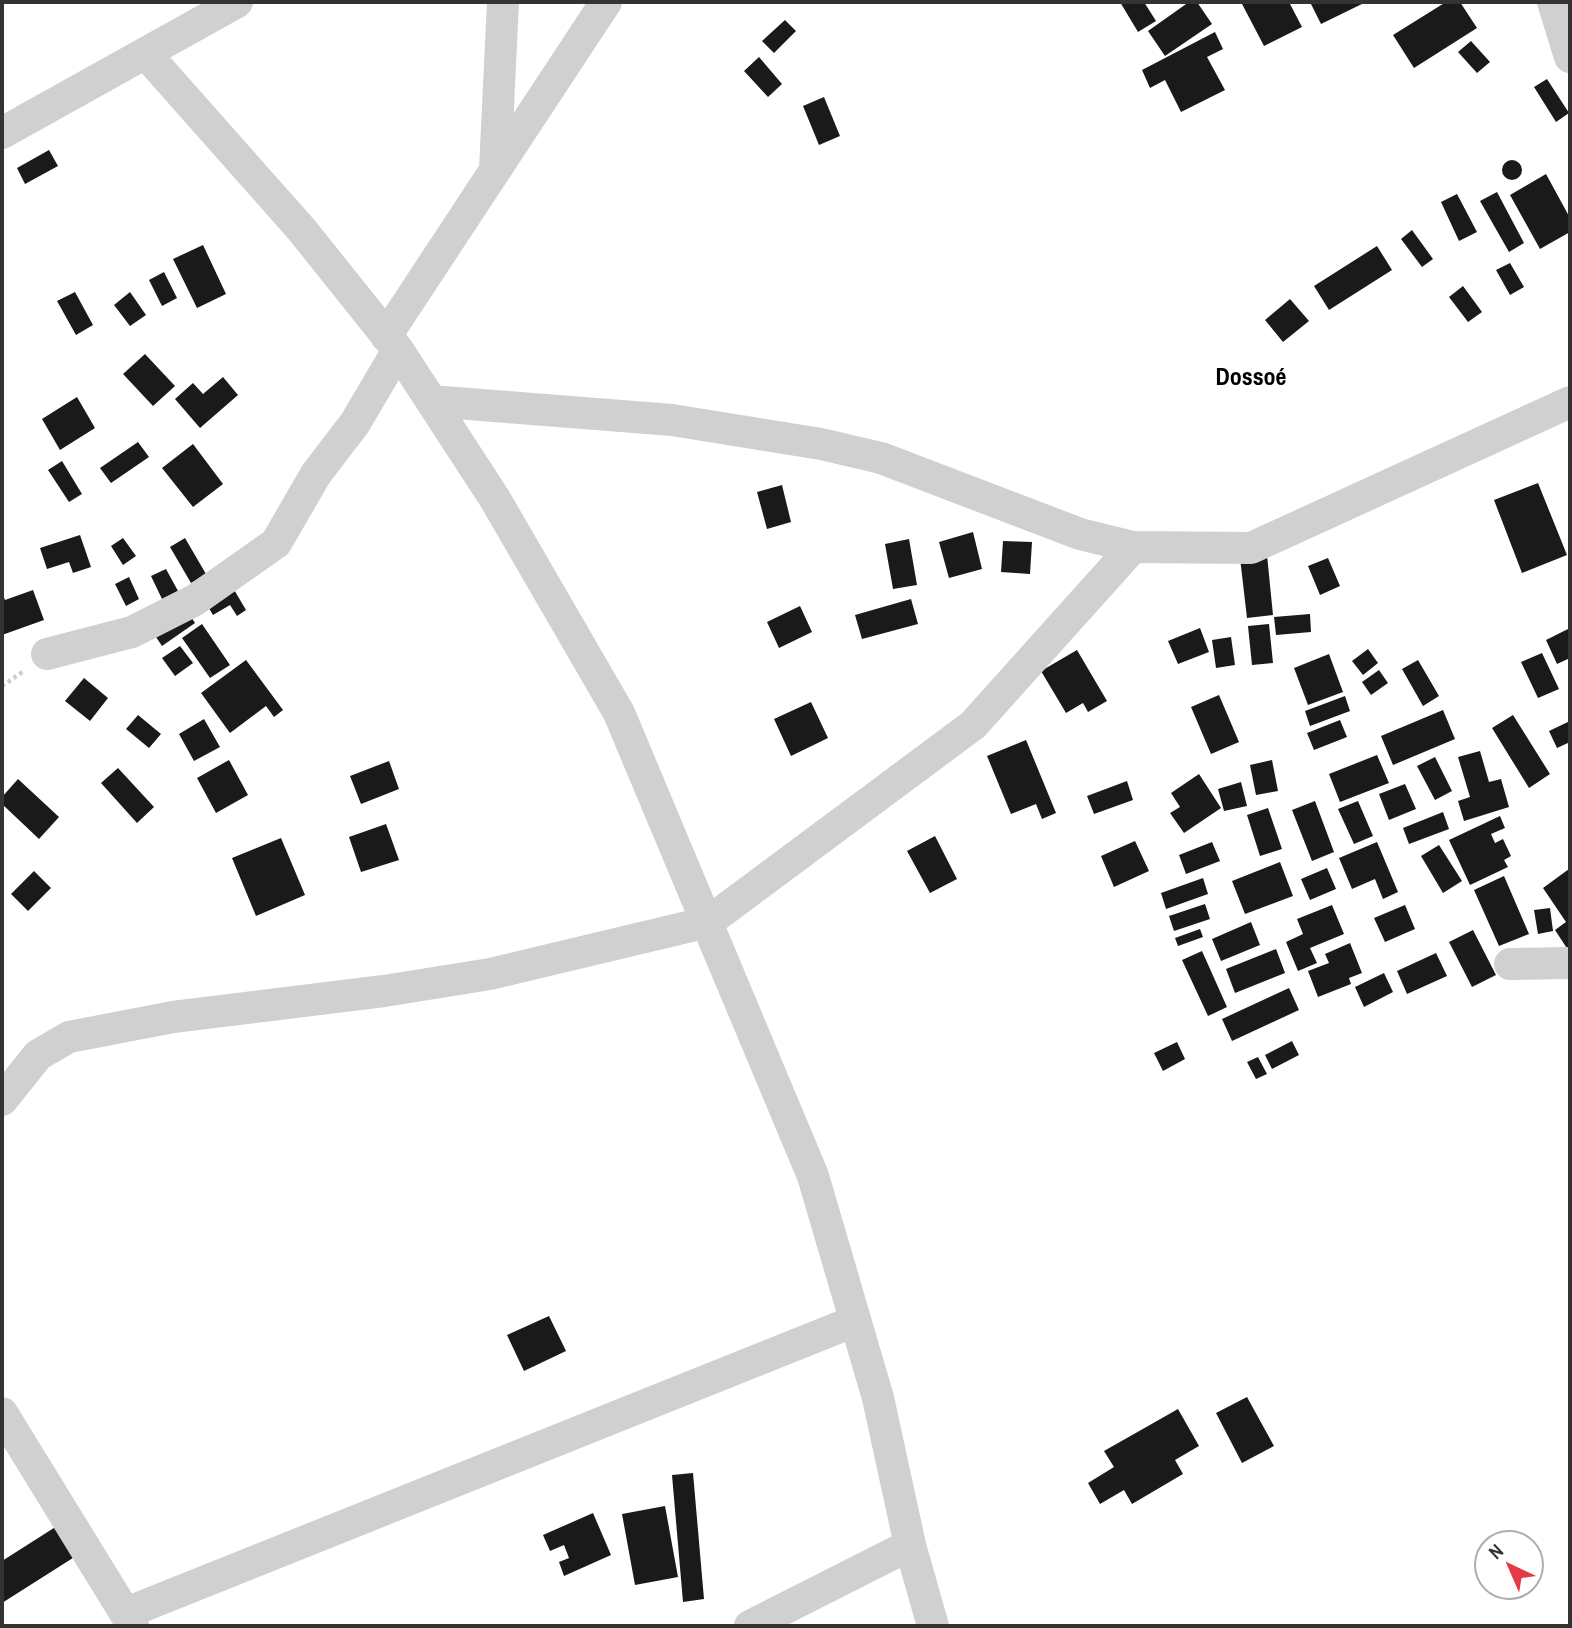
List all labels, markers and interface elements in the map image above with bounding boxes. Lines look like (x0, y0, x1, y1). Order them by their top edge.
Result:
district label: Dossoé (1215, 365, 1287, 393)
north arrow (1474, 1530, 1544, 1600)
text: N (1483, 1538, 1509, 1565)

